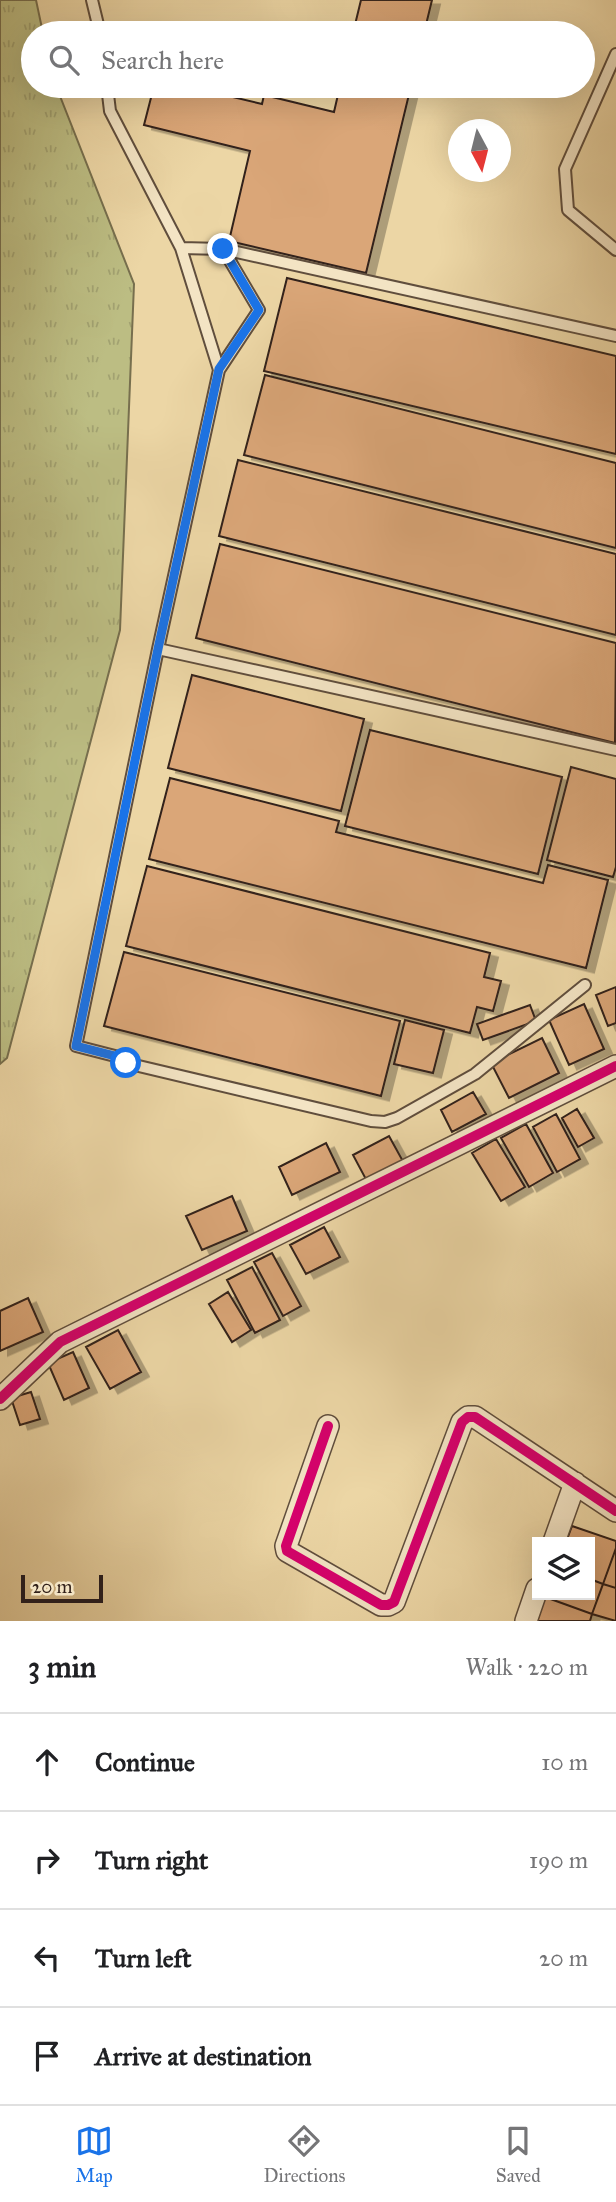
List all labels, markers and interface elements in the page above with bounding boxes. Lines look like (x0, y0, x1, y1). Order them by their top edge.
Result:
search box (21, 21, 595, 98)
icon: search (45, 41, 83, 79)
text: Search here (101, 44, 224, 76)
north arrow (448, 119, 511, 182)
route end (207, 233, 238, 264)
route start (110, 1047, 141, 1078)
map controls (532, 1537, 595, 1600)
button: layers (532, 1537, 595, 1600)
scale bar (21, 1572, 103, 1604)
text: 20 m (32, 1575, 73, 1598)
text: 3 min (28, 1649, 96, 1685)
text: Walk · 220 m (465, 1653, 588, 1681)
icon: ahead (28, 1743, 66, 1781)
text: Continue (95, 1746, 195, 1778)
text: 10 m (541, 1748, 588, 1776)
icon: right (28, 1841, 66, 1879)
text: Turn right (95, 1844, 208, 1876)
text: 190 m (529, 1846, 588, 1874)
icon: left (28, 1939, 66, 1977)
text: Turn left (95, 1942, 191, 1974)
text: 20 m (539, 1944, 588, 1972)
icon: arrive (28, 2037, 66, 2075)
text: Arrive at destination (95, 2040, 312, 2072)
tab: Map (75, 2122, 113, 2187)
tab: Directions (263, 2122, 345, 2187)
tab: Saved (496, 2122, 541, 2187)

